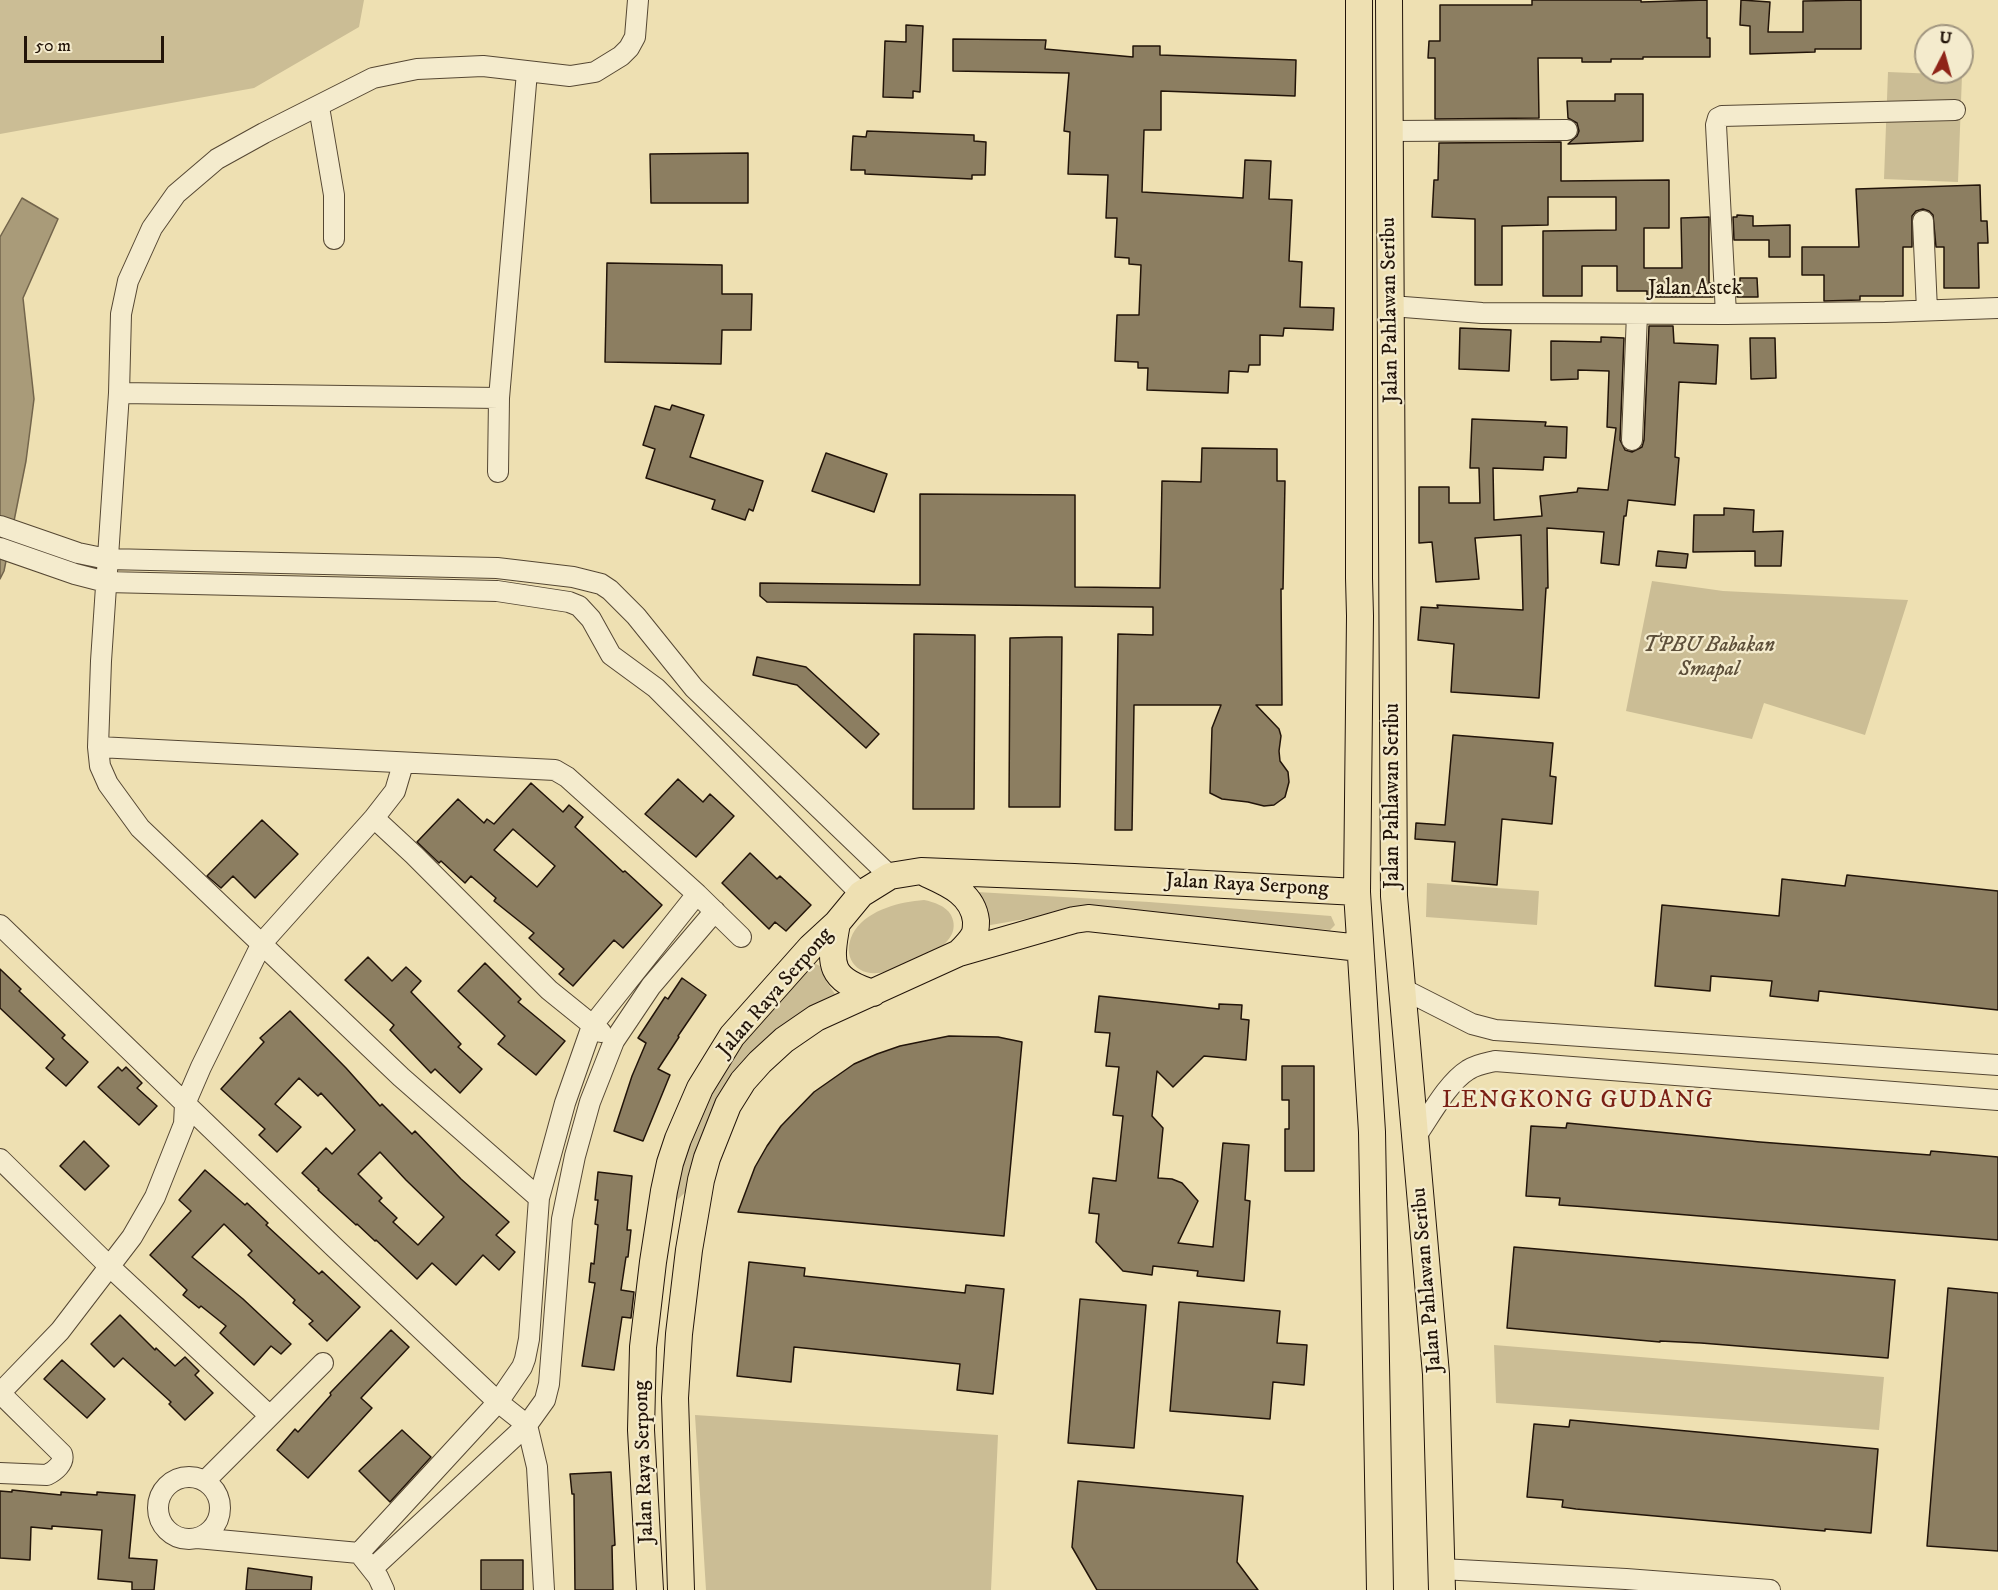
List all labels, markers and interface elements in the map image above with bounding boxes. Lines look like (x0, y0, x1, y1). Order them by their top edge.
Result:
scale bar (27, 24, 166, 62)
north arrow (1914, 24, 1974, 84)
text: U (1938, 27, 1953, 49)
text: 50 m (35, 35, 71, 57)
street label: Jalan Pahlawan Seribu (1377, 217, 1405, 403)
street label: Jalan Astek (1648, 277, 1742, 303)
park label: TPBU Babakan Smapal (1643, 634, 1775, 684)
street label: Jalan Pahlawan Seribu (1381, 703, 1407, 889)
street label: Jalan Raya Serpong (1165, 869, 1329, 903)
street label: Jalan Raya Serpong (713, 923, 839, 1063)
district label: LENGKONG GUDANG (1442, 1088, 1714, 1116)
street label: Jalan Pahlawan Seribu (1407, 1186, 1449, 1374)
street label: Jalan Raya Serpong (630, 1380, 660, 1544)

